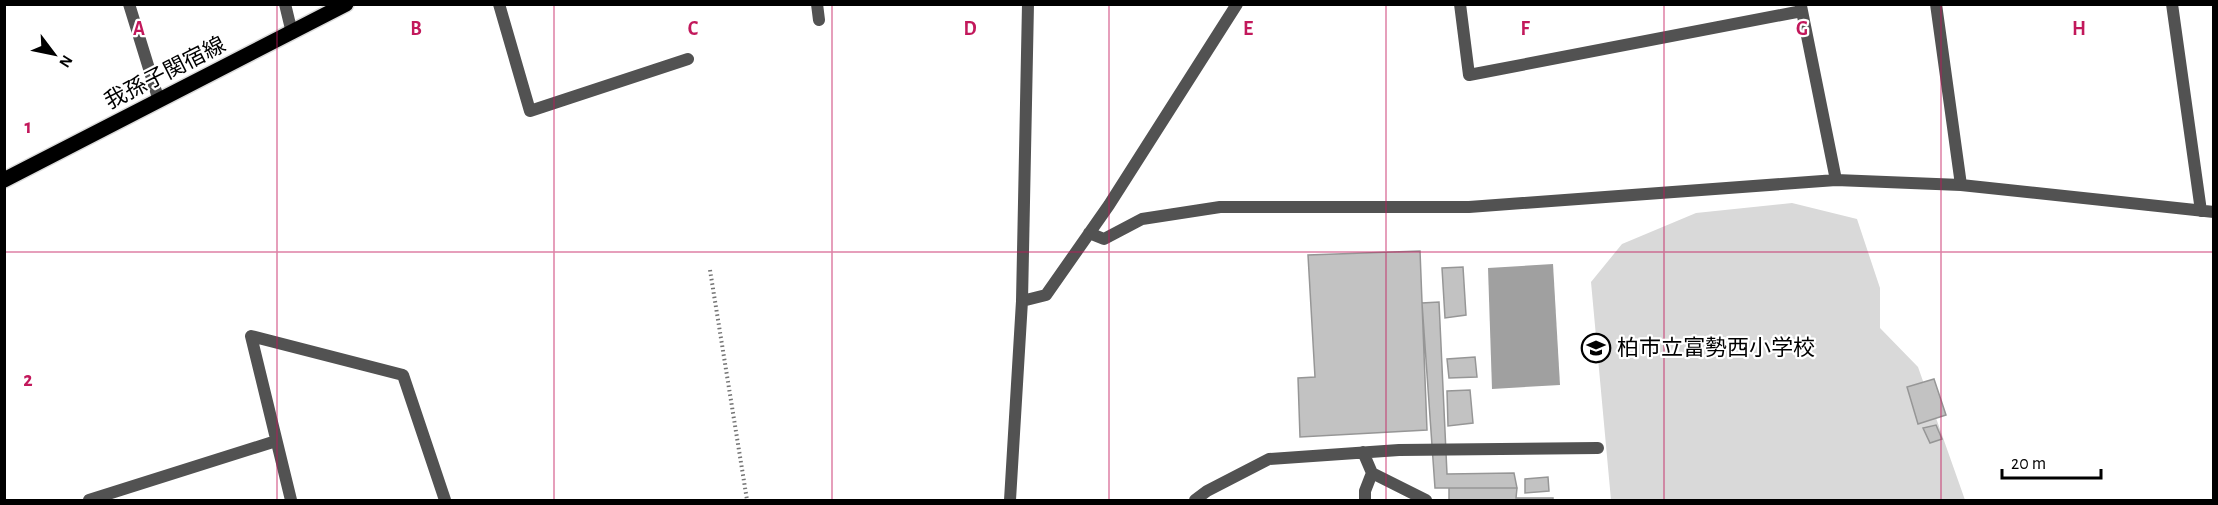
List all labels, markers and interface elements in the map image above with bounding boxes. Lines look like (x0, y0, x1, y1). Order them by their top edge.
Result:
text: A (133, 19, 145, 39)
text: B (410, 19, 422, 39)
text: C (688, 19, 699, 39)
text: D (963, 19, 977, 39)
text: E (1243, 19, 1253, 39)
text: F (1520, 19, 1530, 39)
text: G (1796, 19, 1808, 39)
text: H (2072, 19, 2086, 39)
north arrow (24, 24, 84, 84)
street label: 我孫子関宿線 (101, 32, 229, 113)
text: N (56, 52, 76, 70)
text: 1 (24, 117, 32, 137)
school or university icon: 柏市立富勢西小学校 (1580, 332, 1612, 364)
place label: 柏市立富勢西小学校 (1617, 336, 1815, 359)
text: 2 (23, 370, 33, 390)
scale bar (2002, 442, 2101, 480)
text: 20 m (2011, 455, 2046, 473)

